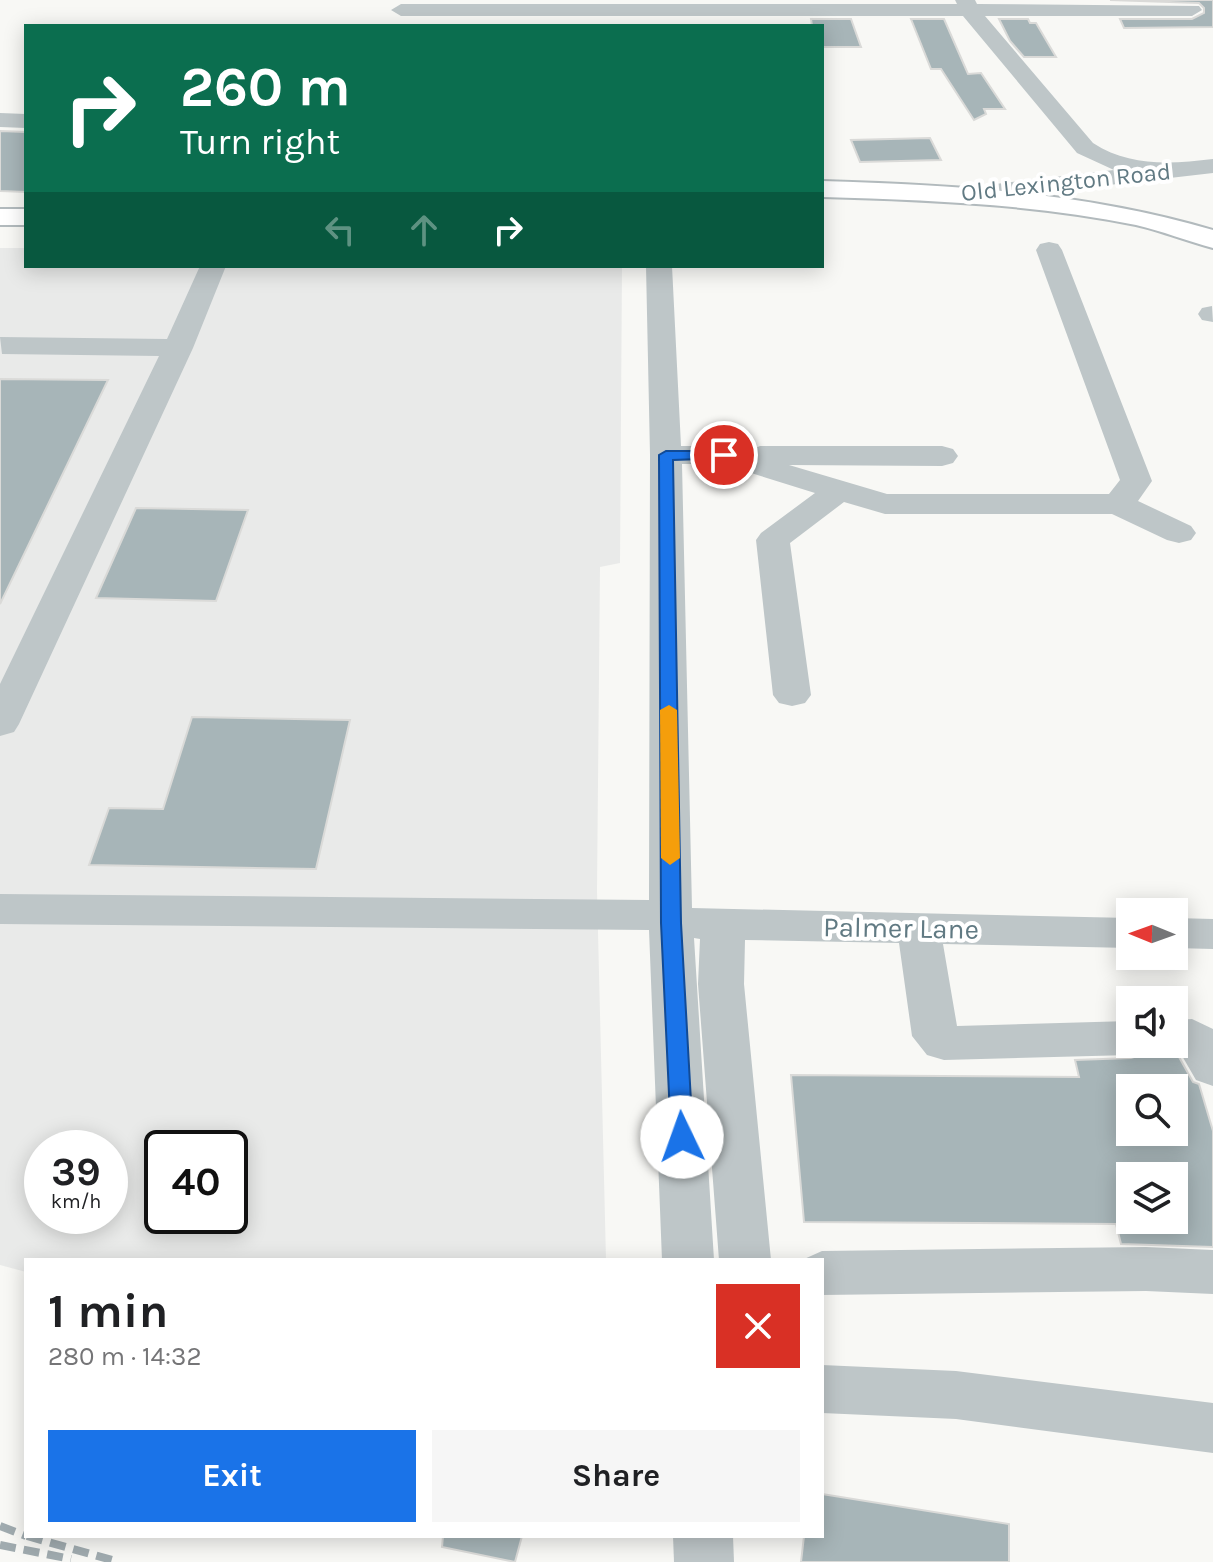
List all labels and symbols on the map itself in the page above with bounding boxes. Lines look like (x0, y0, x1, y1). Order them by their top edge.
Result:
street label: Old Lexington Road (960, 157, 1172, 207)
pin (690, 421, 758, 489)
north arrow (1116, 898, 1188, 970)
street label: Palmer Lane (823, 910, 979, 946)
position arrow (640, 1095, 724, 1179)
speed limit sign: 40 (144, 1130, 248, 1234)

